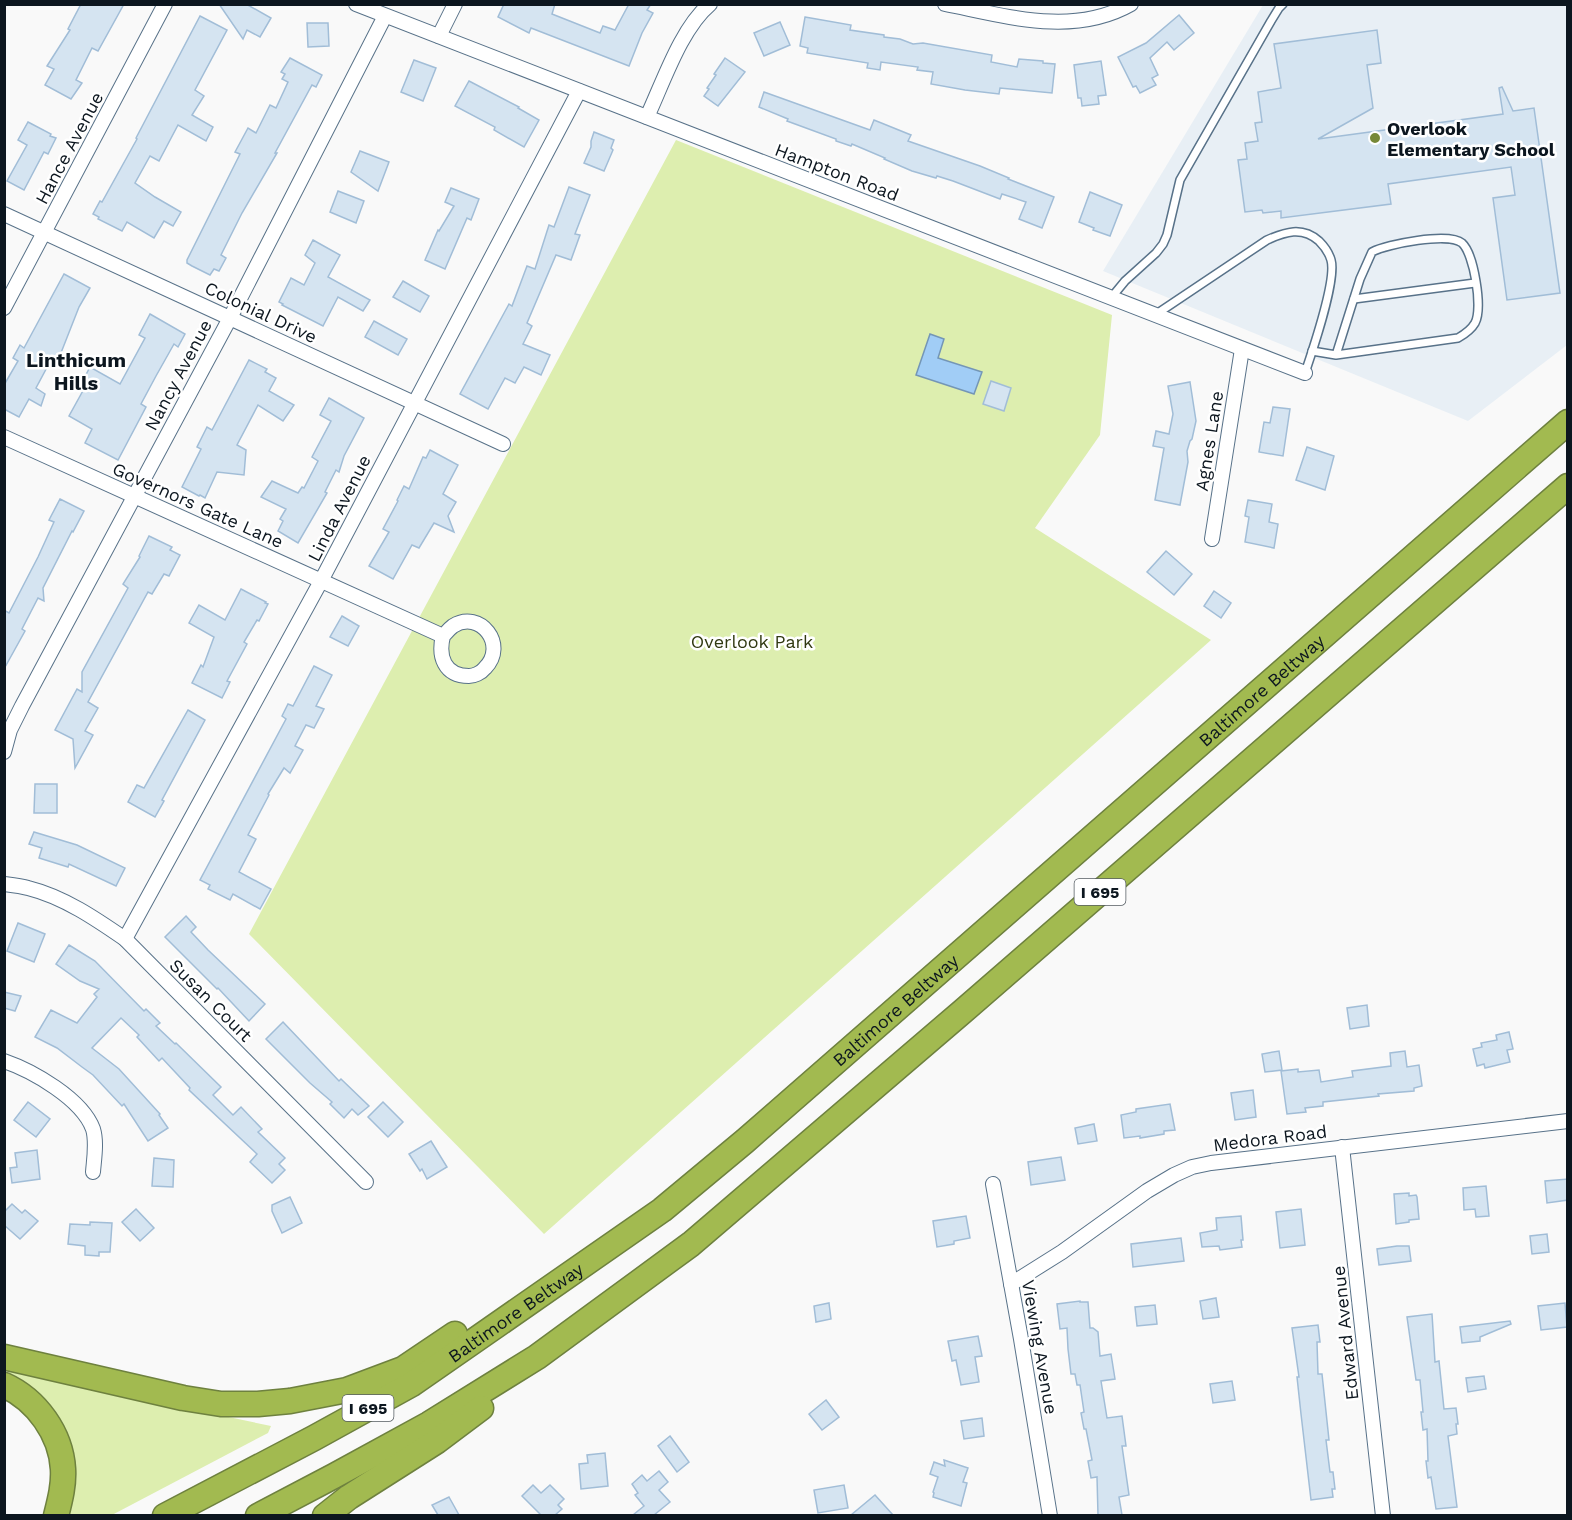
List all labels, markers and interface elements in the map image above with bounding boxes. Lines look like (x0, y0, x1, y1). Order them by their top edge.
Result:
street label: Hance Avenue (31, 88, 107, 208)
place label: Overlook Elementary School (1387, 118, 1555, 160)
marker: Overlook Elementary School (1368, 131, 1382, 145)
street label: Hampton Road (772, 139, 902, 205)
street label: Colonial Drive (202, 277, 320, 347)
street label: Nancy Avenue (140, 316, 216, 434)
district label: Linthicum Hills (26, 348, 126, 395)
street label: Agnes Lane (1191, 389, 1227, 493)
street label: Linda Avenue (303, 451, 375, 565)
street label: Governors Gate Lane (109, 458, 287, 552)
street label: Baltimore Beltway (1194, 629, 1329, 751)
park label: Overlook Park (691, 631, 813, 652)
road number: I 695 (1074, 879, 1126, 905)
street label: Baltimore Beltway (828, 949, 963, 1070)
street label: Susan Court (165, 954, 257, 1046)
street label: Medora Road (1212, 1121, 1328, 1155)
street label: Baltimore Beltway (444, 1257, 587, 1366)
street label: Edward Avenue (1328, 1265, 1362, 1401)
street label: Viewing Avenue (1018, 1278, 1062, 1416)
road number: I 695 (342, 1395, 394, 1421)

